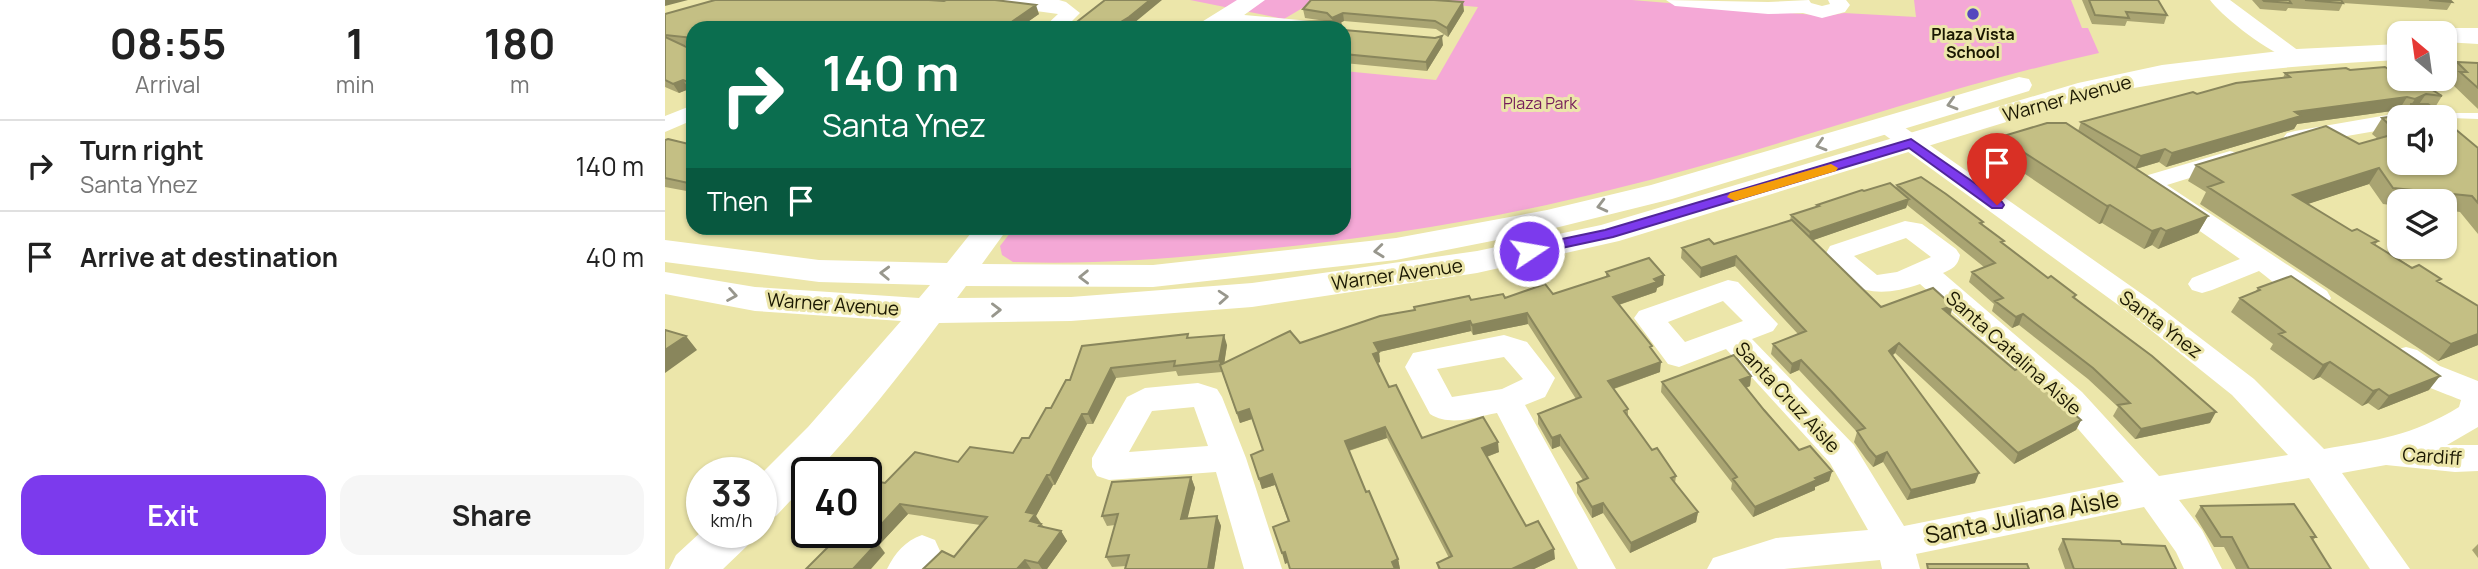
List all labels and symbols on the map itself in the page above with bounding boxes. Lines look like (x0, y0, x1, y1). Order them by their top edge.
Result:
marker: Plaza Vista School (1965, 6, 1981, 22)
north arrow (2387, 21, 2457, 91)
place label: Plaza Vista School (1931, 23, 2015, 63)
street label: Warner Avenue (2000, 68, 2134, 128)
park label: Plaza Park (1503, 92, 1578, 114)
one-way arrow (1946, 96, 1958, 111)
pin (1967, 133, 2027, 205)
one-way arrow (1815, 136, 1827, 151)
one-way arrow (1596, 198, 1608, 212)
position arrow (1492, 214, 1566, 288)
one-way arrow (1373, 243, 1384, 258)
street label: Warner Avenue (1330, 252, 1464, 296)
one-way arrow (879, 266, 890, 281)
one-way arrow (1079, 269, 1089, 285)
street label: Santa Ynez (2114, 284, 2208, 364)
street label: Santa Catalina Aisle (1941, 285, 2087, 421)
street label: Warner Avenue (766, 286, 900, 322)
one-way arrow (726, 287, 738, 302)
one-way arrow (1218, 290, 1229, 305)
one-way arrow (992, 302, 1002, 318)
street label: Santa Cruz Aisle (1730, 336, 1846, 458)
street label: Cardiff (2402, 441, 2463, 471)
speed limit sign: 40 (791, 457, 882, 548)
street label: Santa Juliana Aisle (1922, 482, 2122, 551)

